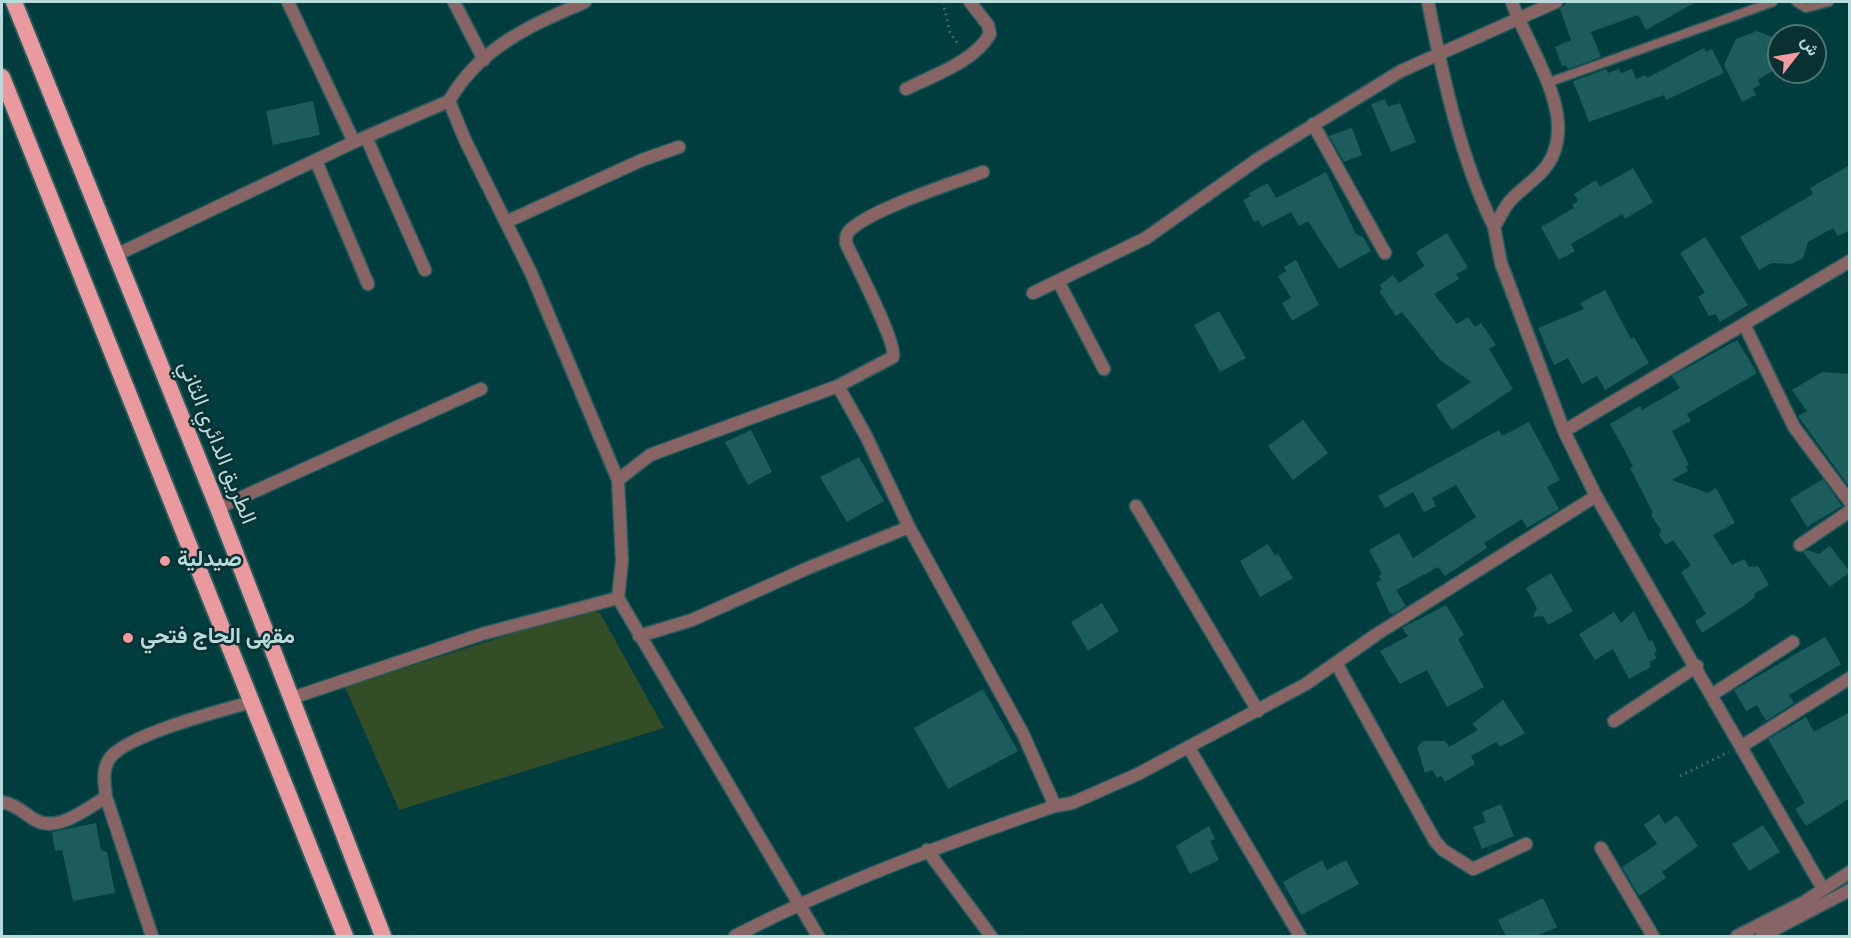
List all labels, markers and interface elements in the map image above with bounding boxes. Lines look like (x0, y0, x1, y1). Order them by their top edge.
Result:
north arrow (1767, 24, 1827, 84)
text: ش (1795, 31, 1826, 60)
street label: الطريق الدائري الثاني (171, 358, 261, 528)
place label: صيدلية (177, 548, 242, 574)
marker: صيدلية (158, 554, 172, 568)
place label: مقهى الحاج فتحي (140, 625, 295, 651)
marker: مقهى الحاج فتحي (121, 631, 135, 645)

